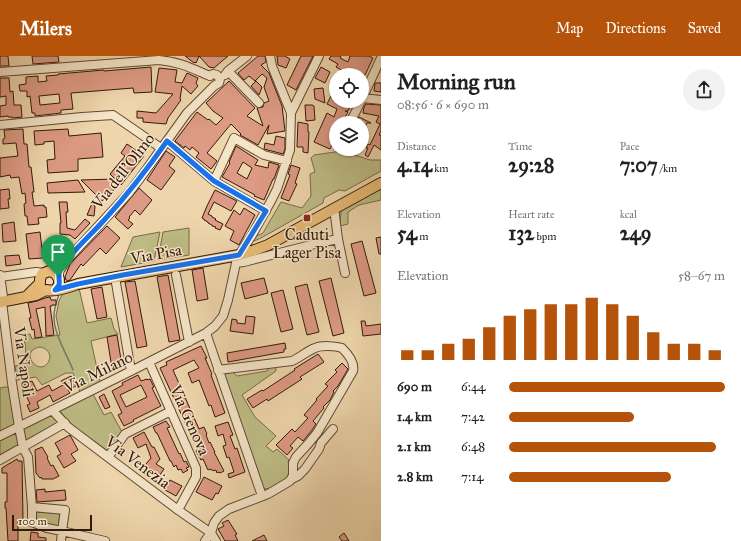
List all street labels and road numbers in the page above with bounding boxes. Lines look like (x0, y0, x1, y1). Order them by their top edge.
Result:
street label: Via dell'Olmo (87, 129, 159, 214)
street label: Via Pisa (128, 240, 183, 268)
street label: Via Napoli (10, 325, 38, 399)
street label: Via Milano (59, 347, 136, 397)
street label: Via Genova (166, 381, 214, 458)
street label: Via Venezia (101, 431, 174, 493)

